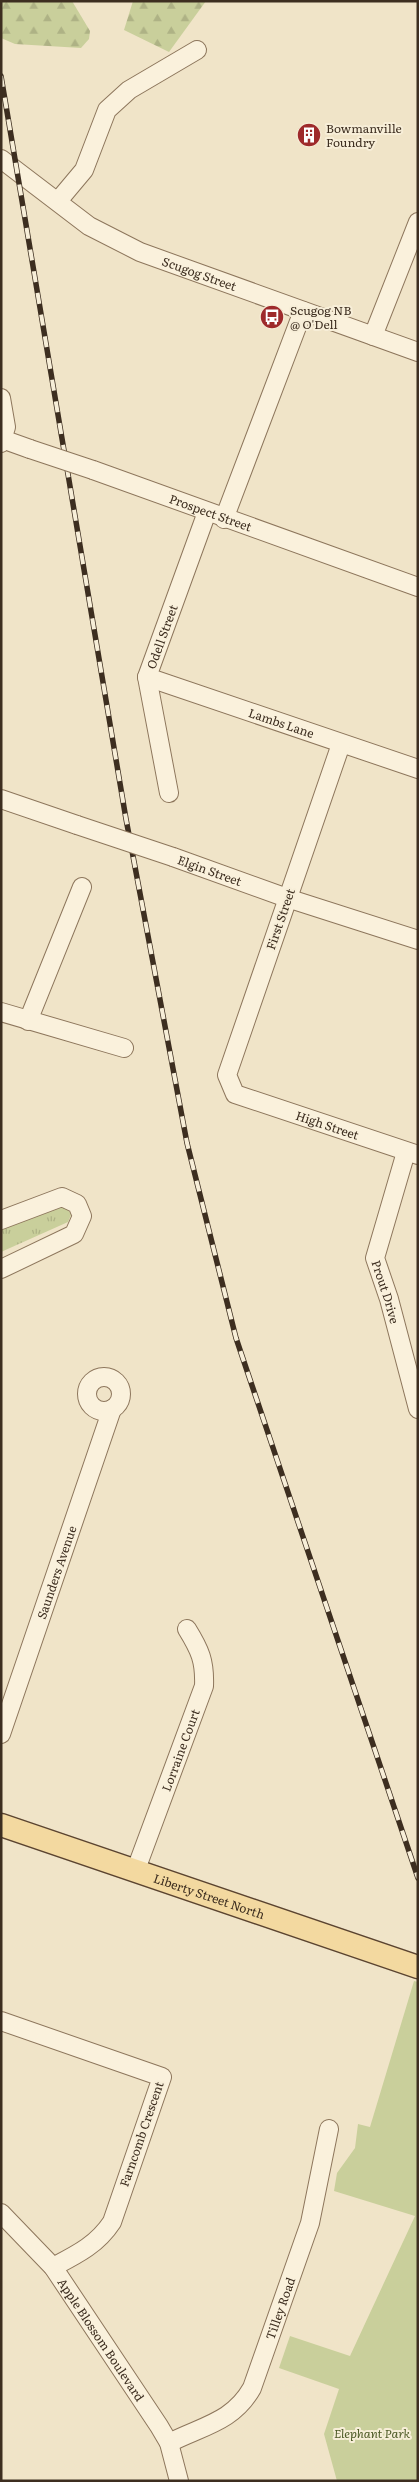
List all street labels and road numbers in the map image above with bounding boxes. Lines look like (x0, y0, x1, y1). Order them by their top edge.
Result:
street label: Scugog Street (160, 252, 239, 295)
street label: Prospect Street (167, 489, 254, 535)
street label: Odell Street (142, 602, 182, 671)
street label: Lambs Lane (246, 703, 317, 742)
street label: Elgin Street (175, 850, 244, 890)
street label: First Street (261, 886, 299, 952)
street label: High Street (293, 1106, 361, 1144)
street label: Prout Drive (367, 1258, 404, 1326)
street label: Saunders Avenue (32, 1523, 81, 1621)
street label: Lorraine Court (157, 1706, 204, 1794)
street label: Liberty Street North (151, 1869, 267, 1923)
street label: Farncomb Crescent (115, 2079, 168, 2189)
street label: Apple Blossom Boulevard (54, 2274, 149, 2405)
street label: Tilley Road (261, 2274, 299, 2342)

